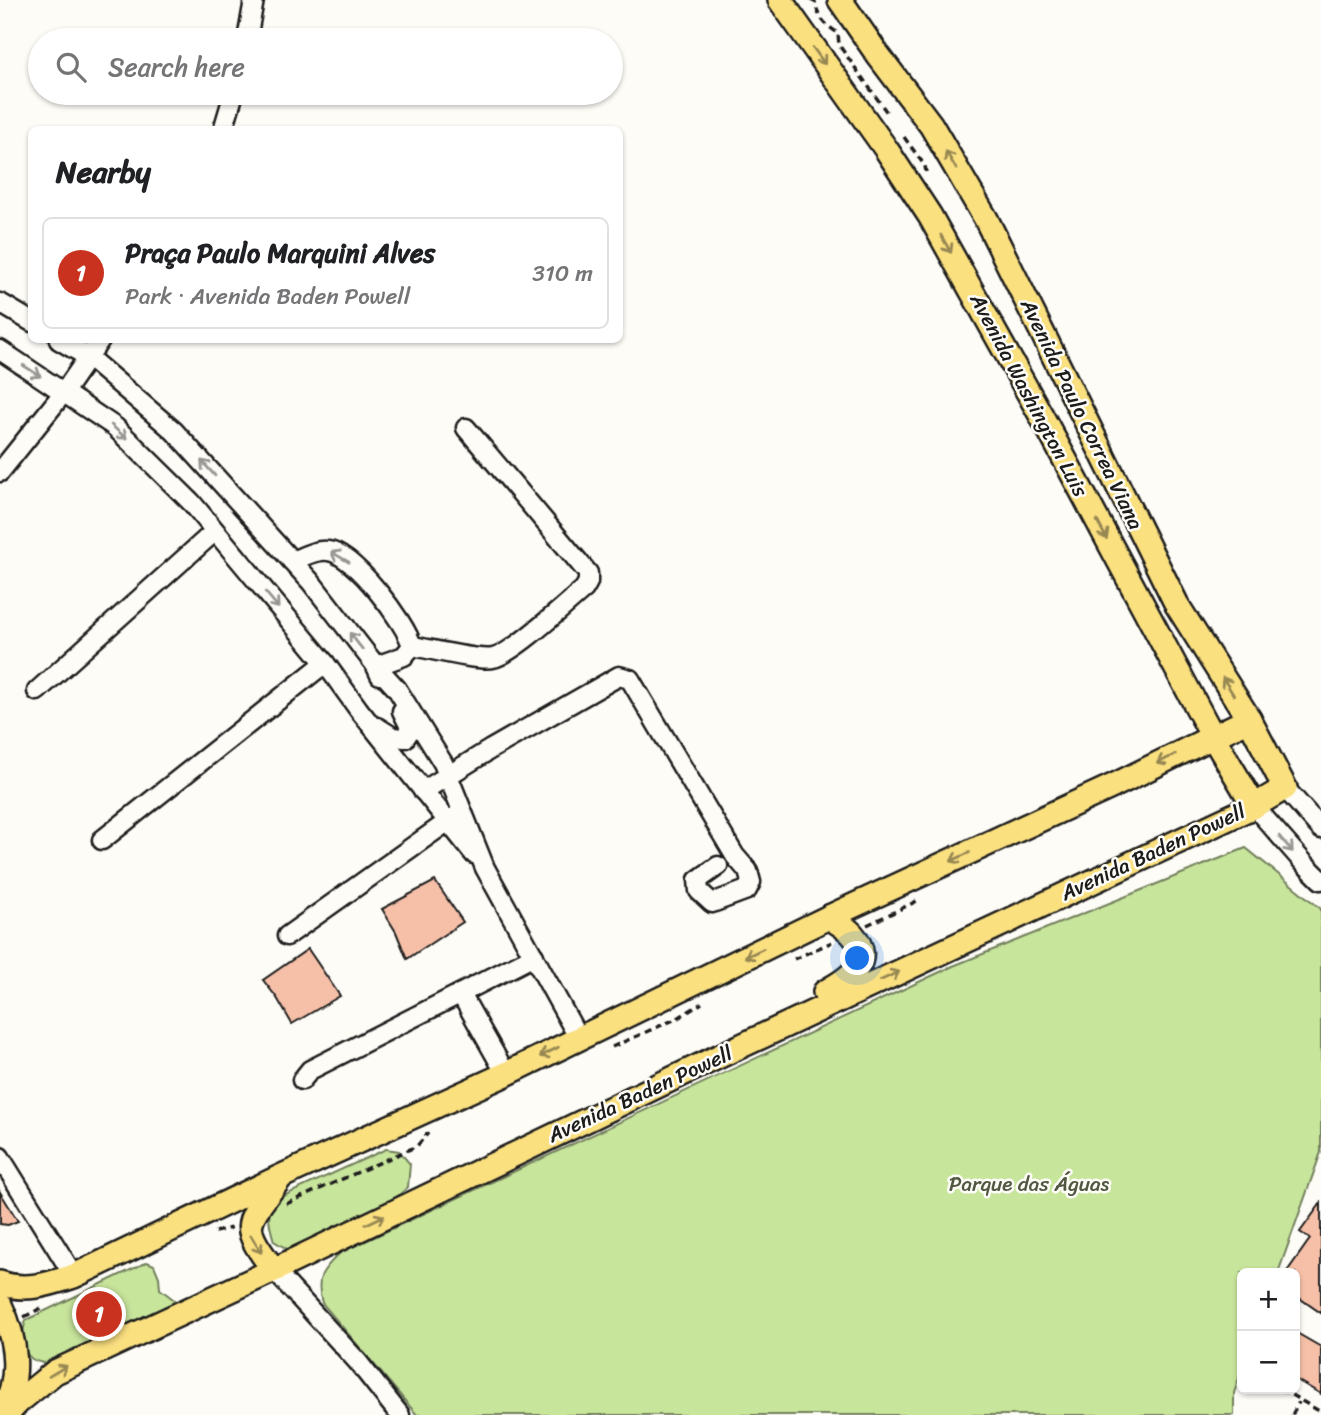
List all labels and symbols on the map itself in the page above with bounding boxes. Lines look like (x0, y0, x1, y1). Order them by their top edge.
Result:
one-way arrow (812, 46, 826, 65)
one-way arrow (944, 150, 958, 170)
one-way arrow (939, 234, 953, 254)
street label: Avenida Washington Luis (959, 285, 1099, 504)
street label: Avenida Paulo Correa Viana (1009, 291, 1155, 537)
one-way arrow (22, 364, 41, 378)
one-way arrow (110, 423, 127, 440)
one-way arrow (199, 460, 216, 477)
one-way arrow (1095, 519, 1109, 540)
one-way arrow (330, 549, 350, 563)
one-way arrow (264, 591, 280, 609)
one-way arrow (348, 632, 363, 650)
one-way arrow (1221, 676, 1235, 696)
one-way arrow (1156, 753, 1176, 767)
street label: Avenida Baden Powell (1053, 792, 1253, 912)
one-way arrow (1278, 834, 1294, 852)
one-way arrow (950, 851, 971, 864)
your location (840, 941, 874, 975)
one-way arrow (744, 947, 765, 960)
one-way arrow (879, 969, 900, 982)
street label: Avenida Baden Powell (540, 1034, 740, 1154)
one-way arrow (539, 1046, 560, 1060)
park label: Parque das Águas (949, 1165, 1110, 1203)
one-way arrow (364, 1213, 385, 1227)
one-way arrow (249, 1234, 264, 1253)
pin: 1 (76, 1288, 122, 1340)
one-way arrow (47, 1364, 67, 1378)

